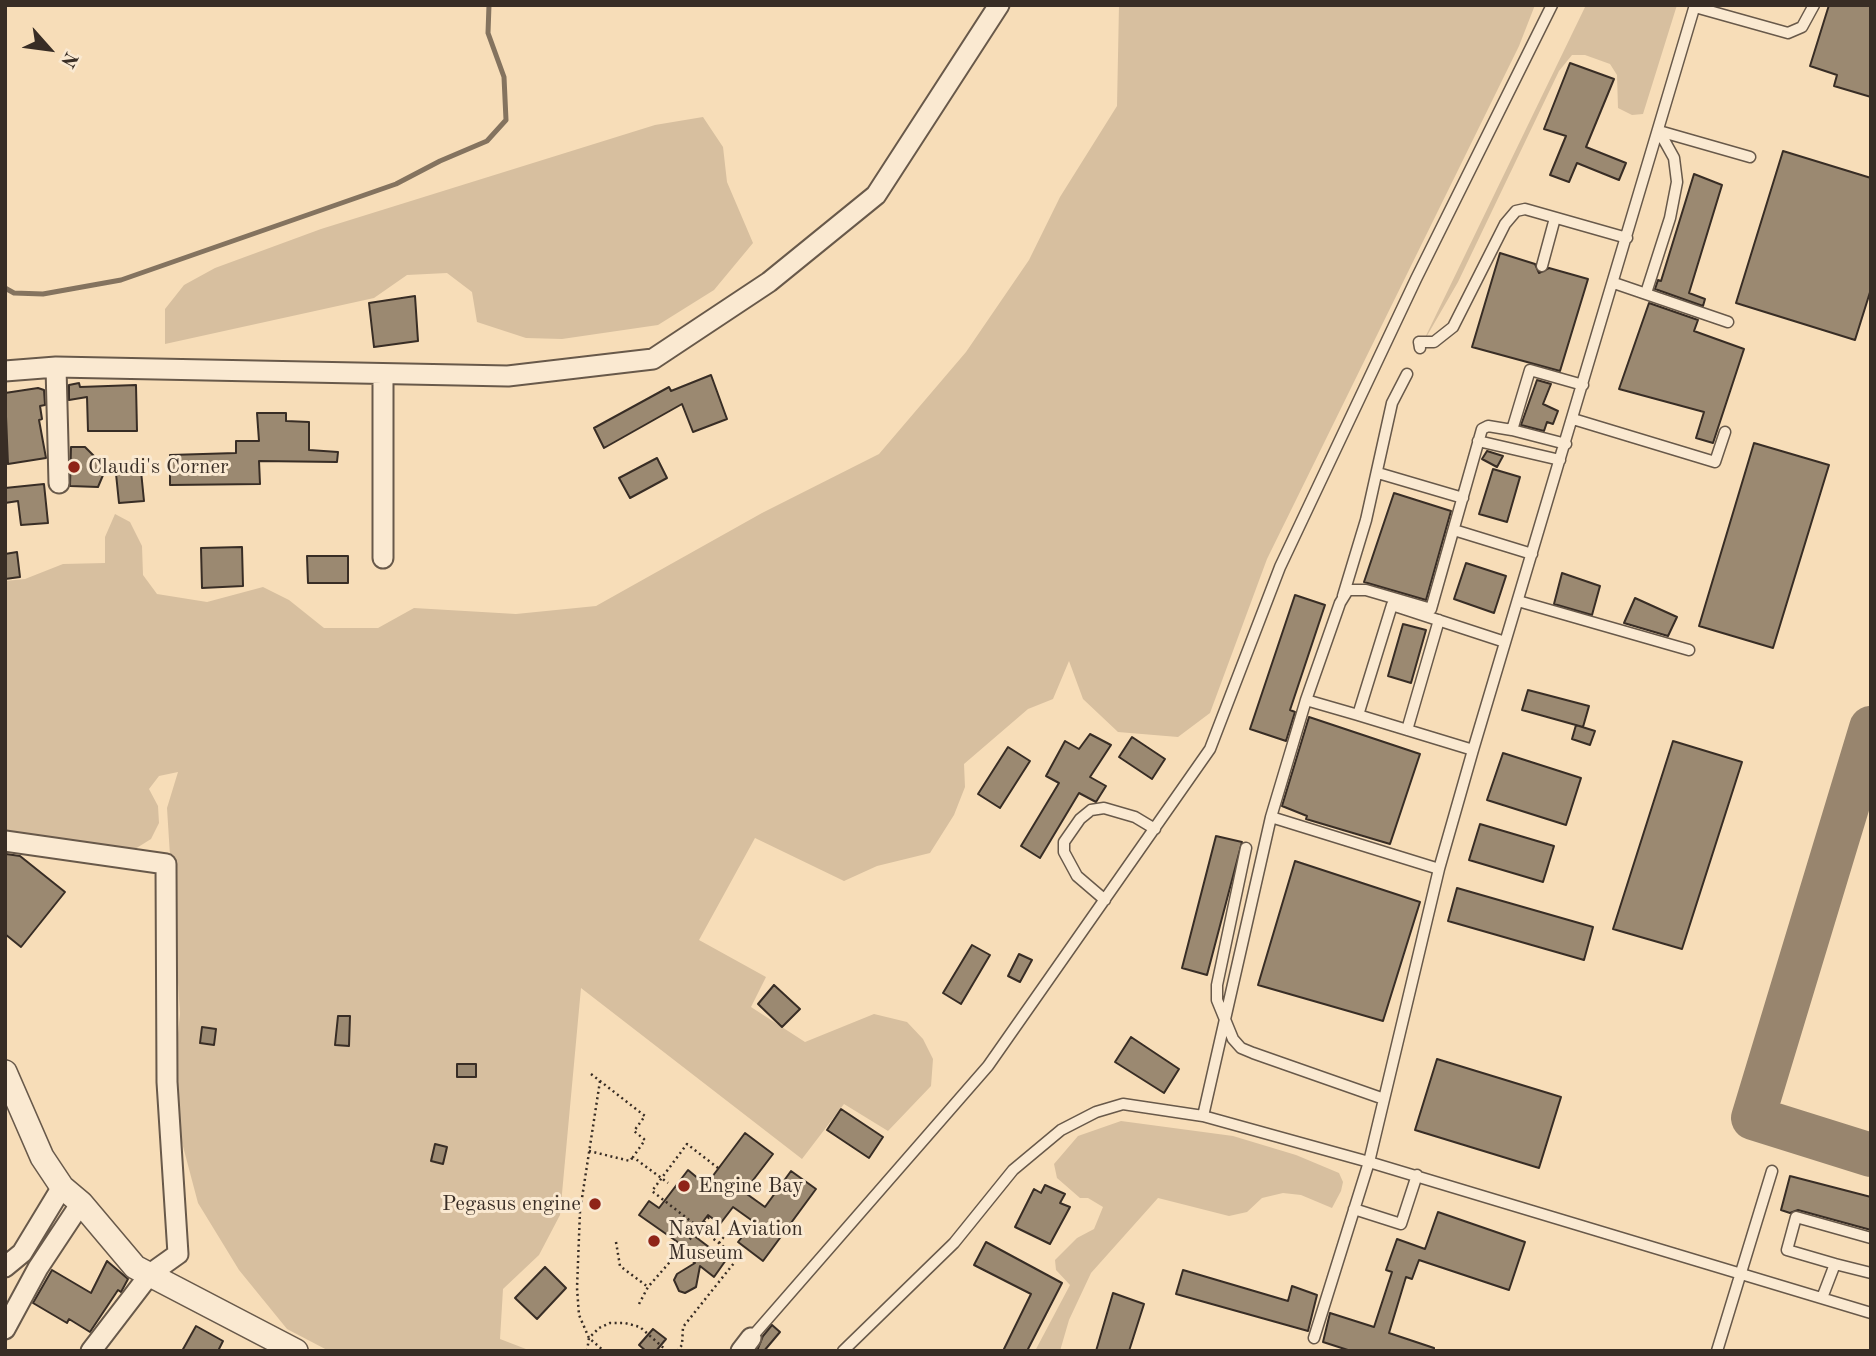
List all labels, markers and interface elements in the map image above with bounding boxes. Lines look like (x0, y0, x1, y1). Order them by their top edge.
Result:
north arrow (14, 14, 84, 84)
text: N (56, 48, 80, 70)
place label: Claudi's Corner (88, 454, 229, 480)
marker: Claudi's Corner (66, 459, 82, 475)
place label: Engine Bay (698, 1173, 803, 1199)
marker: Engine Bay (676, 1178, 692, 1194)
place label: Pegasus engine (442, 1191, 581, 1217)
marker: Pegasus engine (587, 1196, 603, 1212)
place label: Naval Aviation Museum (668, 1216, 803, 1266)
marker: Naval Aviation Museum (646, 1233, 662, 1249)

